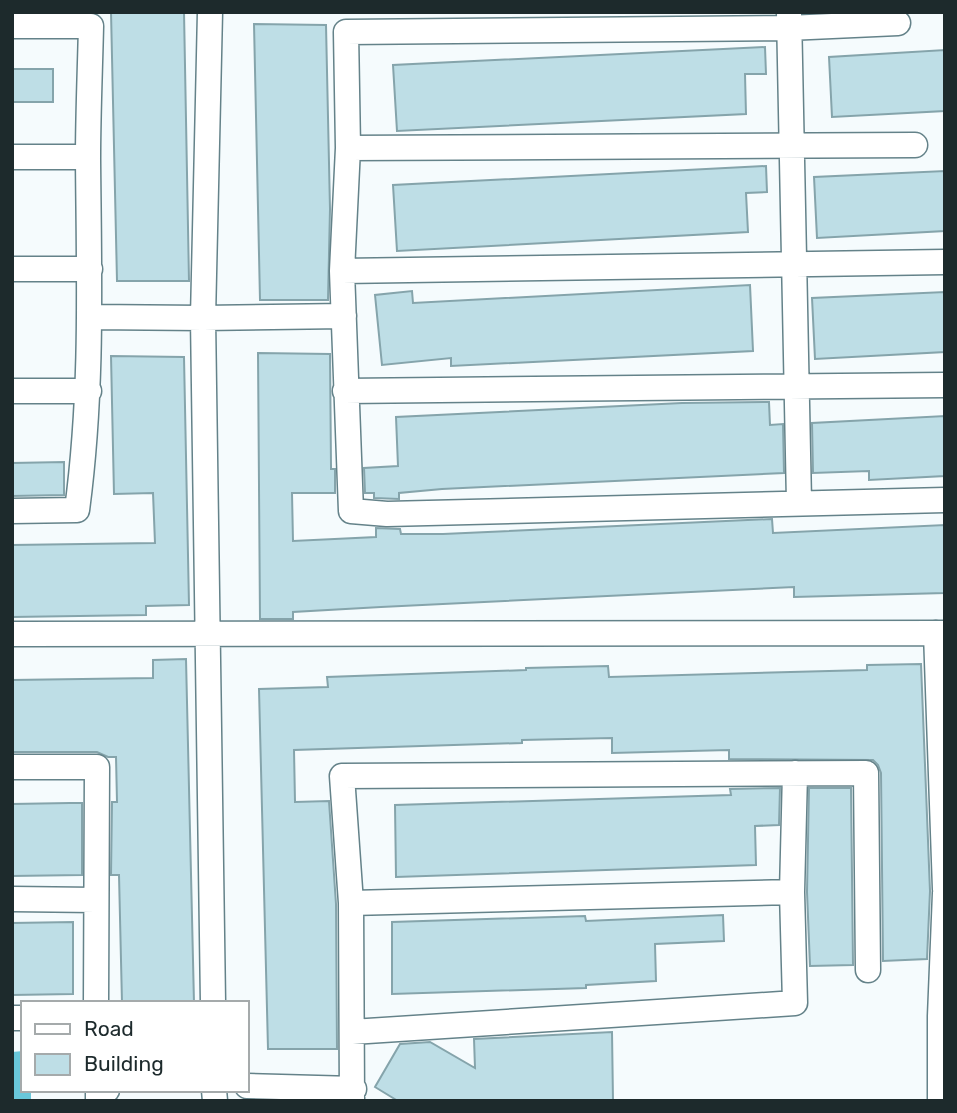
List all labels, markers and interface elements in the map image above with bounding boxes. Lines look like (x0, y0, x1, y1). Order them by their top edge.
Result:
legend (21, 1001, 248, 1092)
text: Road (84, 1016, 134, 1041)
text: Building (84, 1051, 164, 1076)

